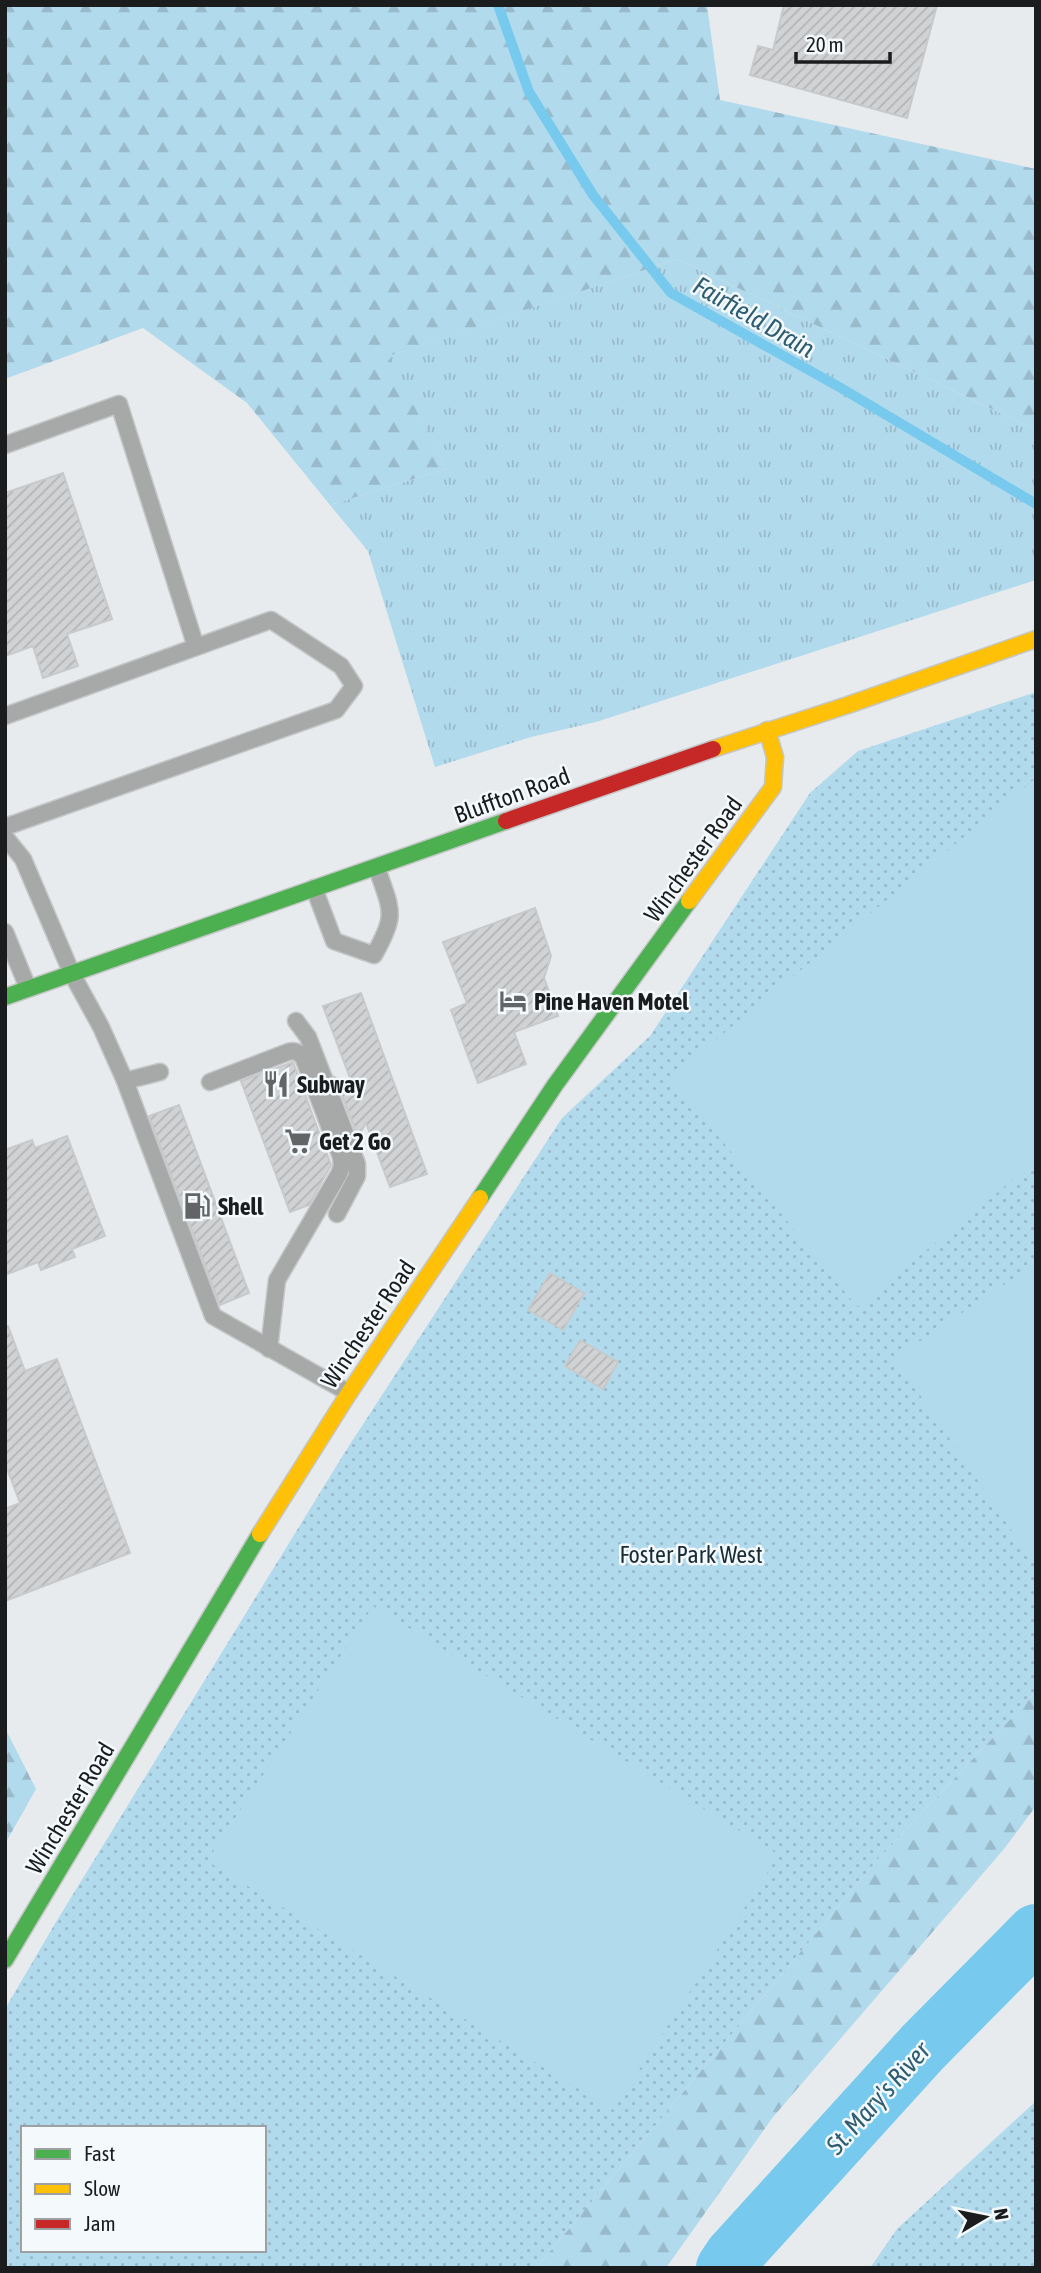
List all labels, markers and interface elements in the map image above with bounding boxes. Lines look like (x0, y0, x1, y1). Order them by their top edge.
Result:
scale bar (796, 21, 890, 65)
text: 20 m (806, 32, 844, 56)
water label: Fairfield Drain (688, 270, 820, 364)
street label: Bluffton Road (451, 762, 573, 828)
street label: Winchester Road (639, 791, 747, 927)
hotel icon: Pine Haven Motel (498, 986, 528, 1016)
place label: Pine Haven Motel (534, 988, 689, 1015)
restaurant icon: Subway (261, 1069, 291, 1099)
place label: Subway (297, 1071, 365, 1098)
supermarket icon: Get 2 Go (283, 1126, 313, 1156)
place label: Get 2 Go (319, 1128, 391, 1155)
fuel station icon: Shell (182, 1191, 212, 1221)
place label: Shell (218, 1193, 264, 1220)
street label: Winchester Road (315, 1255, 421, 1393)
park label: Foster Park West (619, 1541, 763, 1568)
street label: Winchester Road (20, 1738, 120, 1878)
water label: St. Mary's River (819, 2035, 937, 2161)
legend (21, 2126, 266, 2252)
text: Fast (84, 2141, 115, 2165)
text: Slow (84, 2176, 121, 2200)
north arrow (950, 2182, 1020, 2252)
text: N (990, 2207, 1014, 2221)
text: Jam (84, 2211, 116, 2235)

